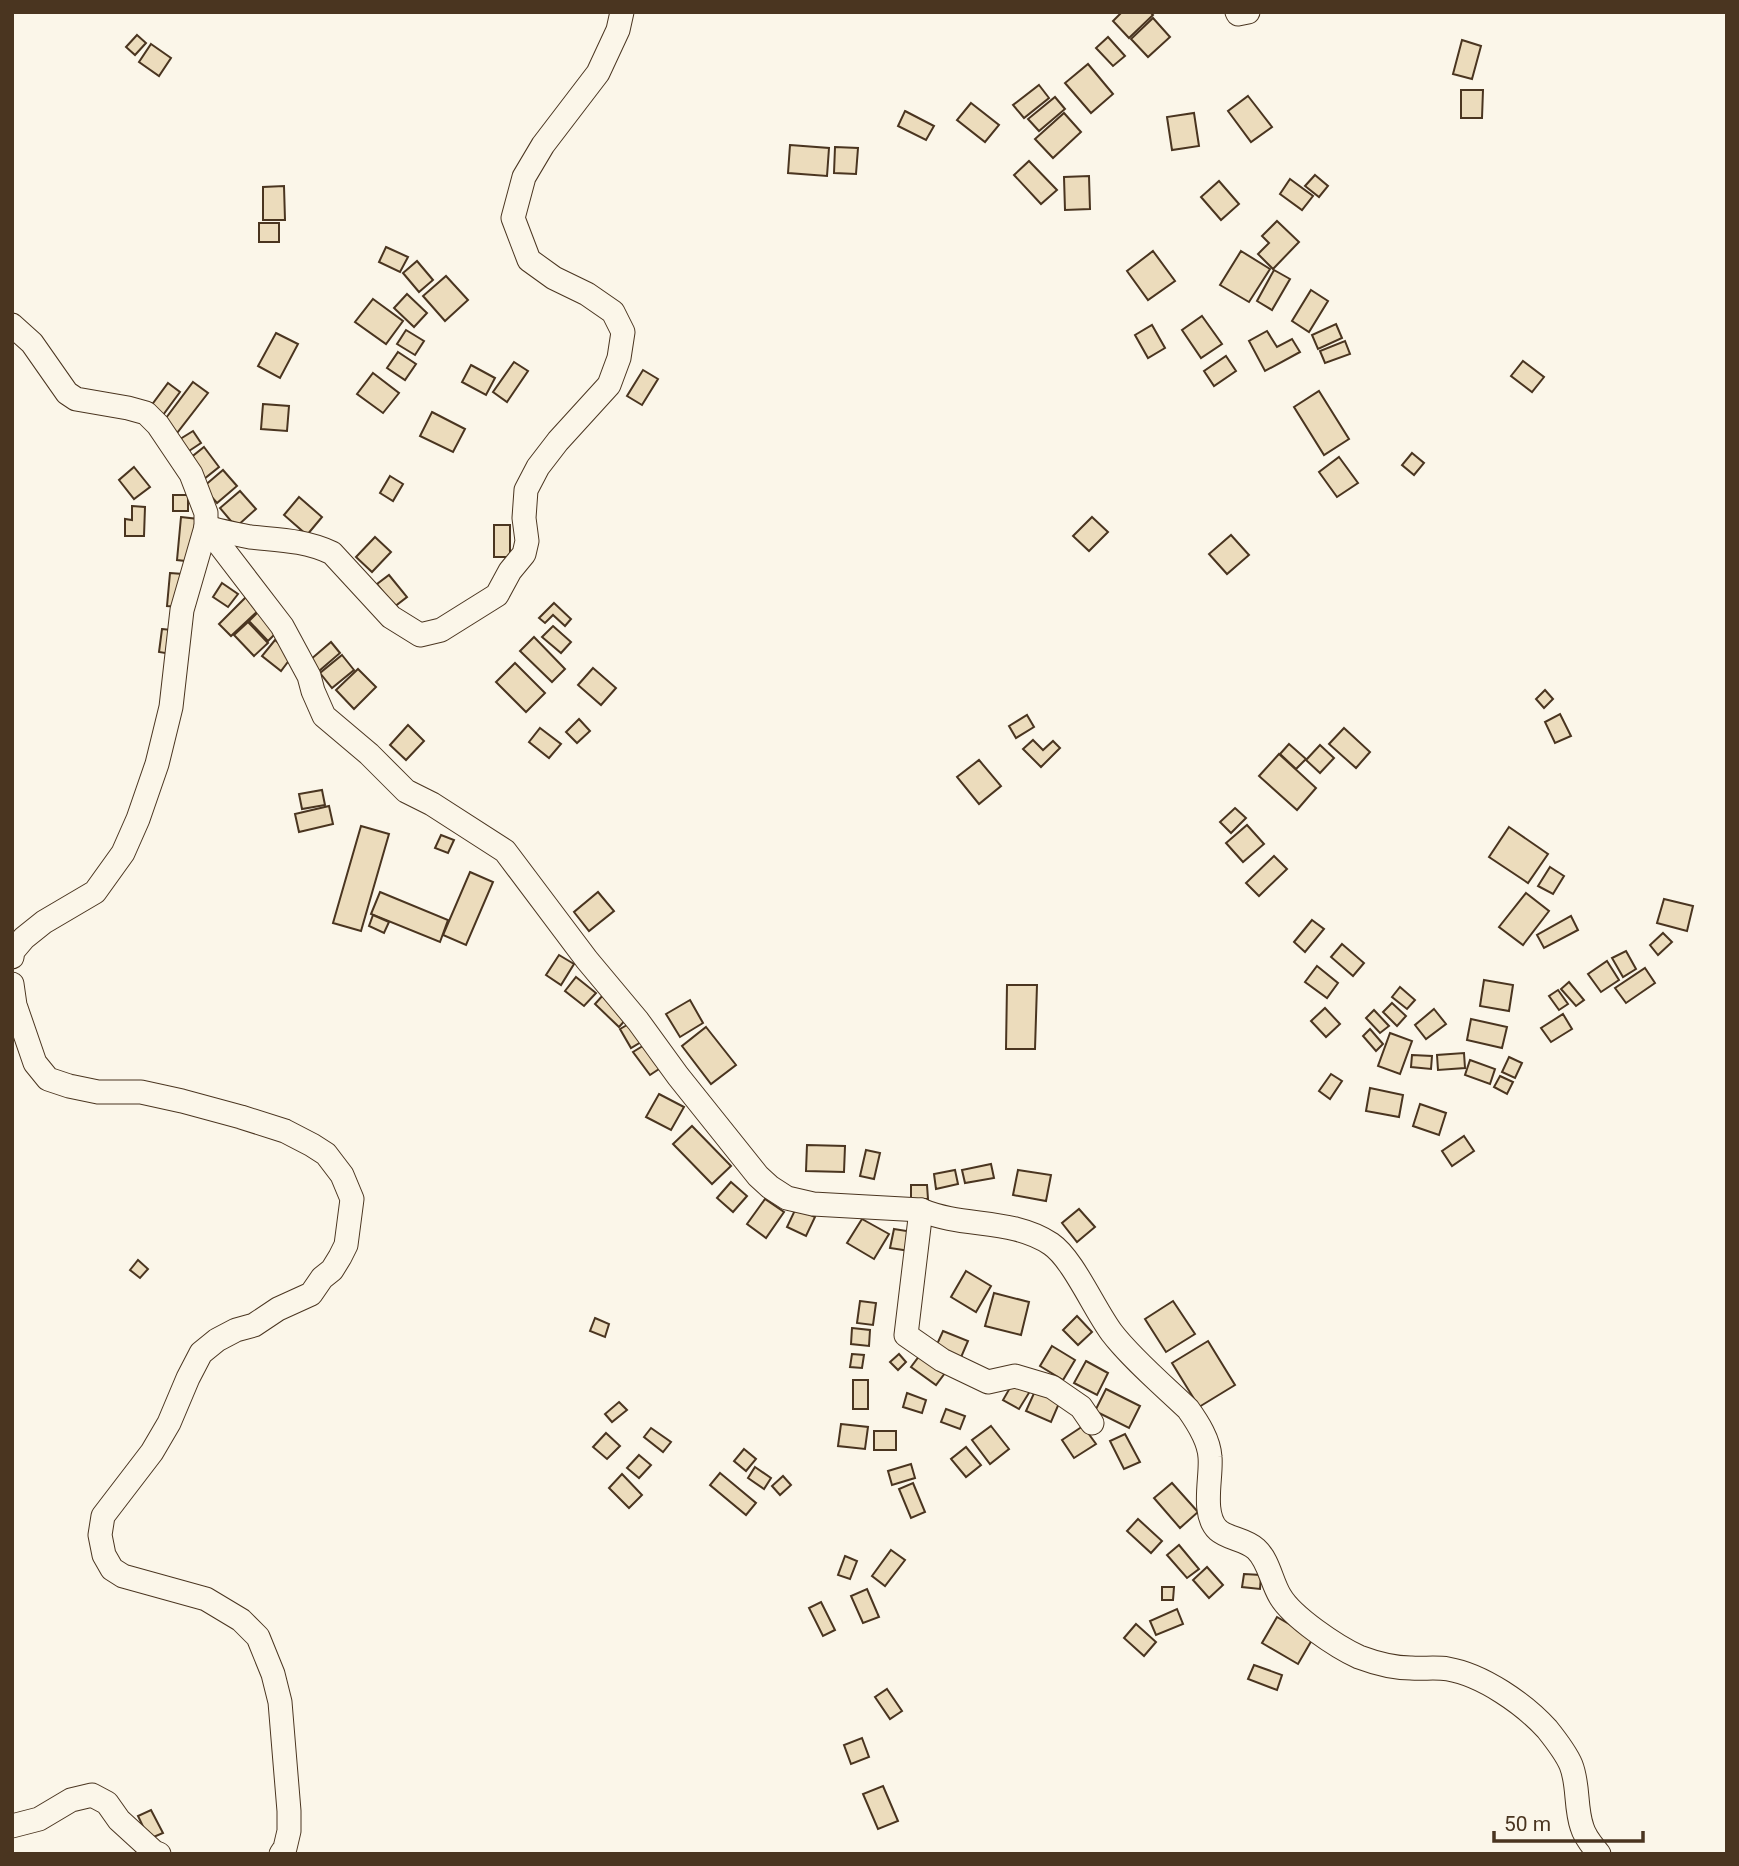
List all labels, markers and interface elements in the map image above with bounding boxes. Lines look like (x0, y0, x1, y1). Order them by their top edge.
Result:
scale bar (1494, 1800, 1643, 1844)
text: 50 m (1504, 1812, 1551, 1836)

